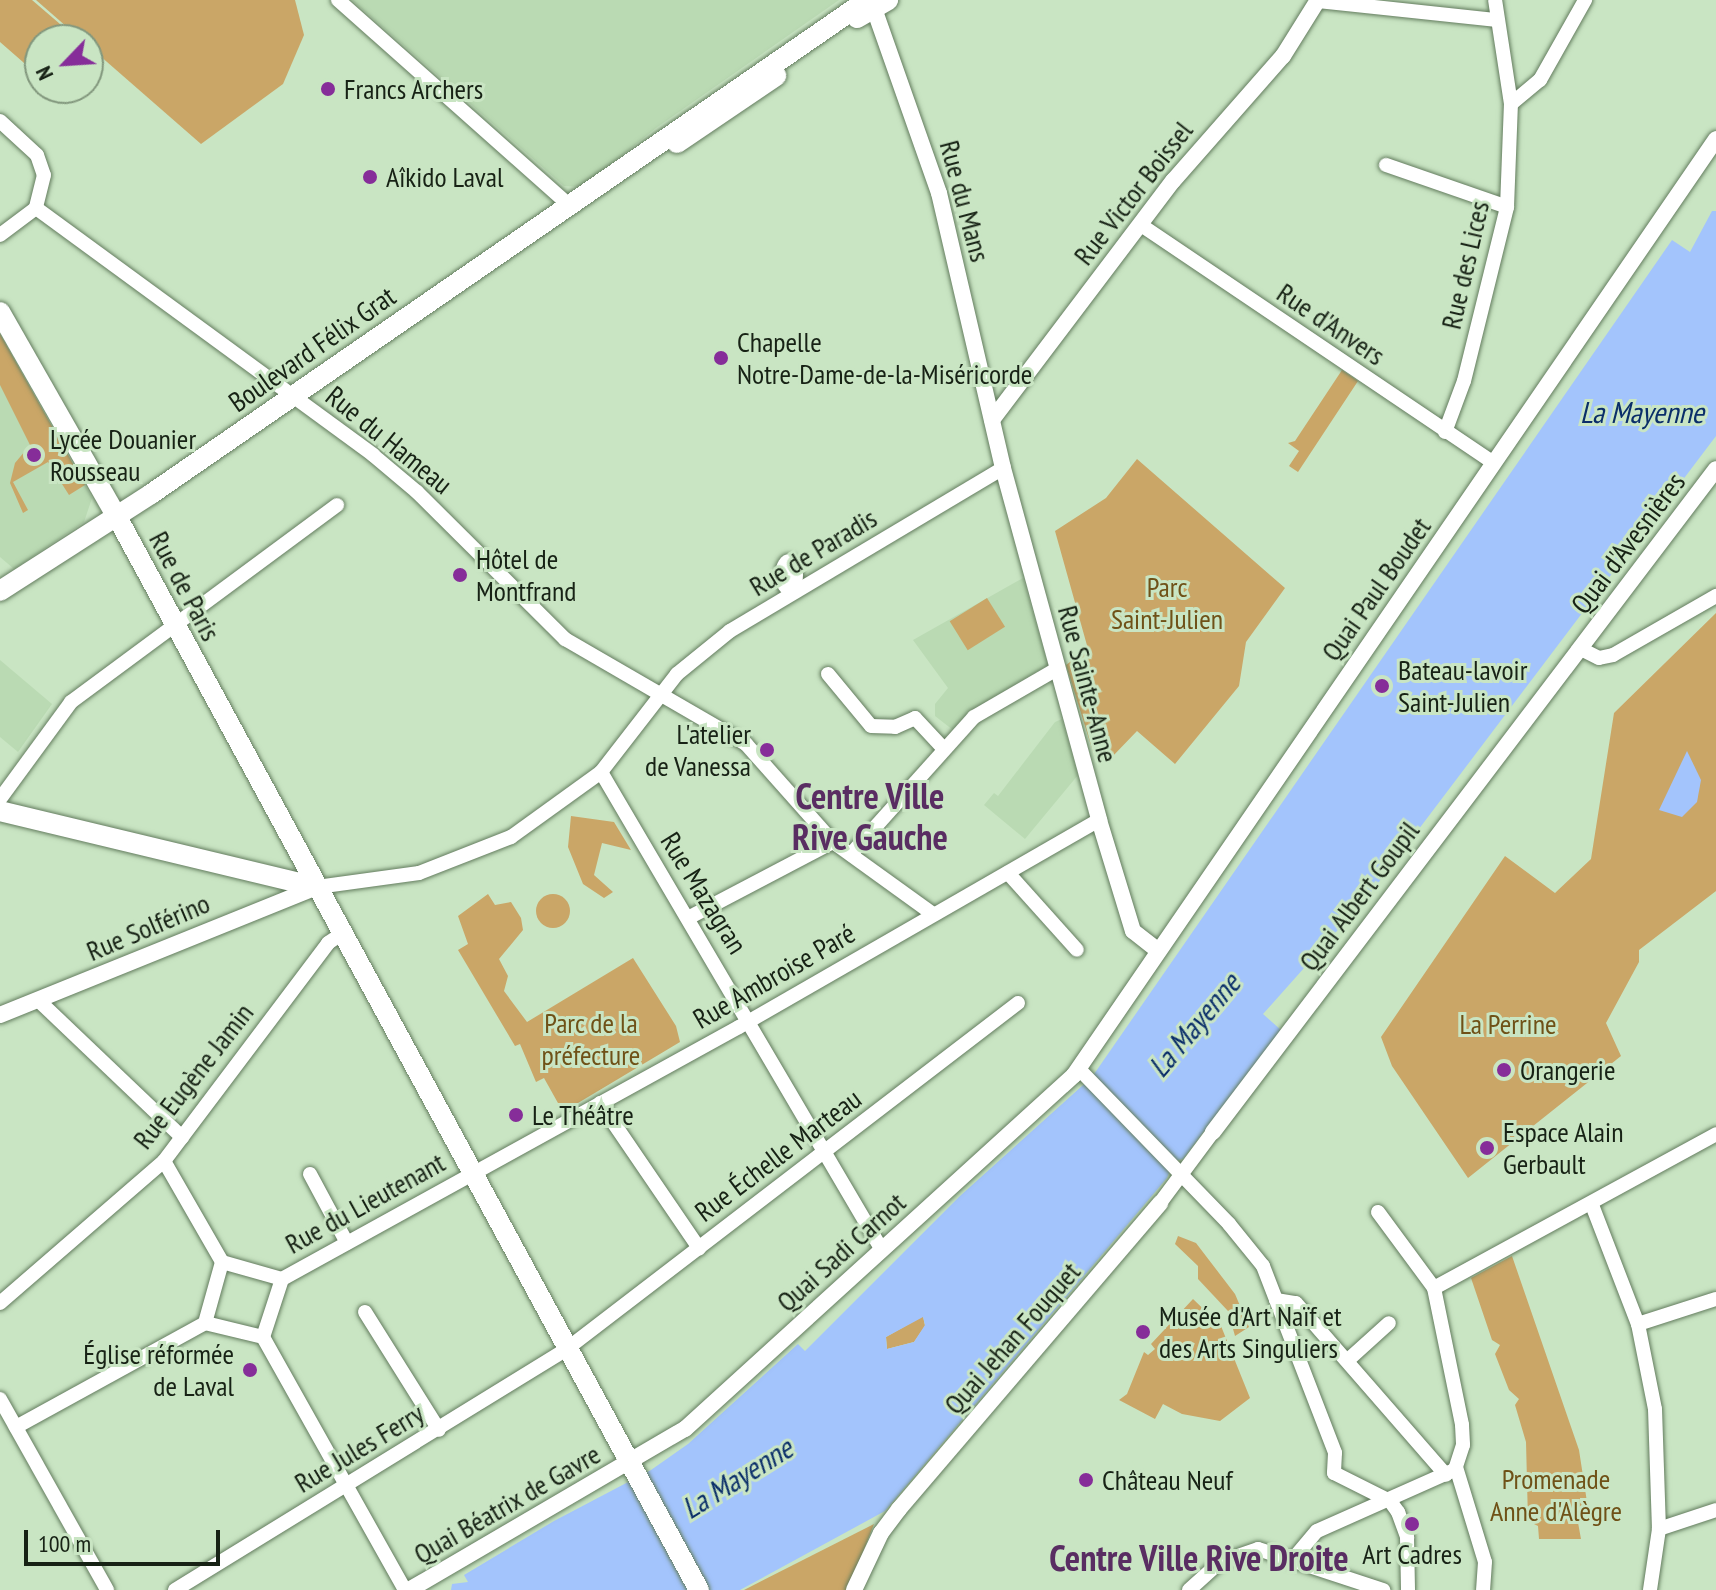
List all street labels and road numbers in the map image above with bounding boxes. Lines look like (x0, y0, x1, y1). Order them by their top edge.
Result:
street label: Rue Victor Boissel (1066, 114, 1200, 272)
street label: Rue du Mans (933, 137, 997, 265)
street label: Rue des Lices (1434, 198, 1496, 332)
street label: Rue d'Anvers (1271, 276, 1391, 372)
street label: Boulevard Félix Grat (222, 279, 402, 419)
street label: Rue du Hameau (319, 379, 459, 501)
street label: Quai d'Avesnières (1564, 466, 1692, 620)
street label: Rue de Paradis (743, 501, 883, 603)
street label: Quai Paul Boudet (1314, 511, 1438, 667)
street label: Rue de Paris (142, 526, 228, 646)
street label: Rue Sainte-Anne (1051, 602, 1125, 766)
street label: Quai Albert Goupil (1292, 814, 1426, 978)
street label: Rue Mazagran (654, 826, 754, 960)
street label: Rue Solférino (81, 886, 215, 968)
street label: Rue Ambroise Paré (687, 916, 861, 1036)
street label: Rue Eugène Jamin (126, 997, 260, 1155)
street label: Rue Échelle Marteau (688, 1082, 868, 1228)
street label: Rue du Lieutenant (279, 1145, 451, 1261)
street label: Quai Sadi Carnot (770, 1185, 912, 1319)
street label: Quai Jehan Fouquet (937, 1255, 1087, 1421)
street label: Rue Jules Ferry (288, 1396, 430, 1500)
street label: Quai Béatrix de Gavre (408, 1437, 606, 1571)

